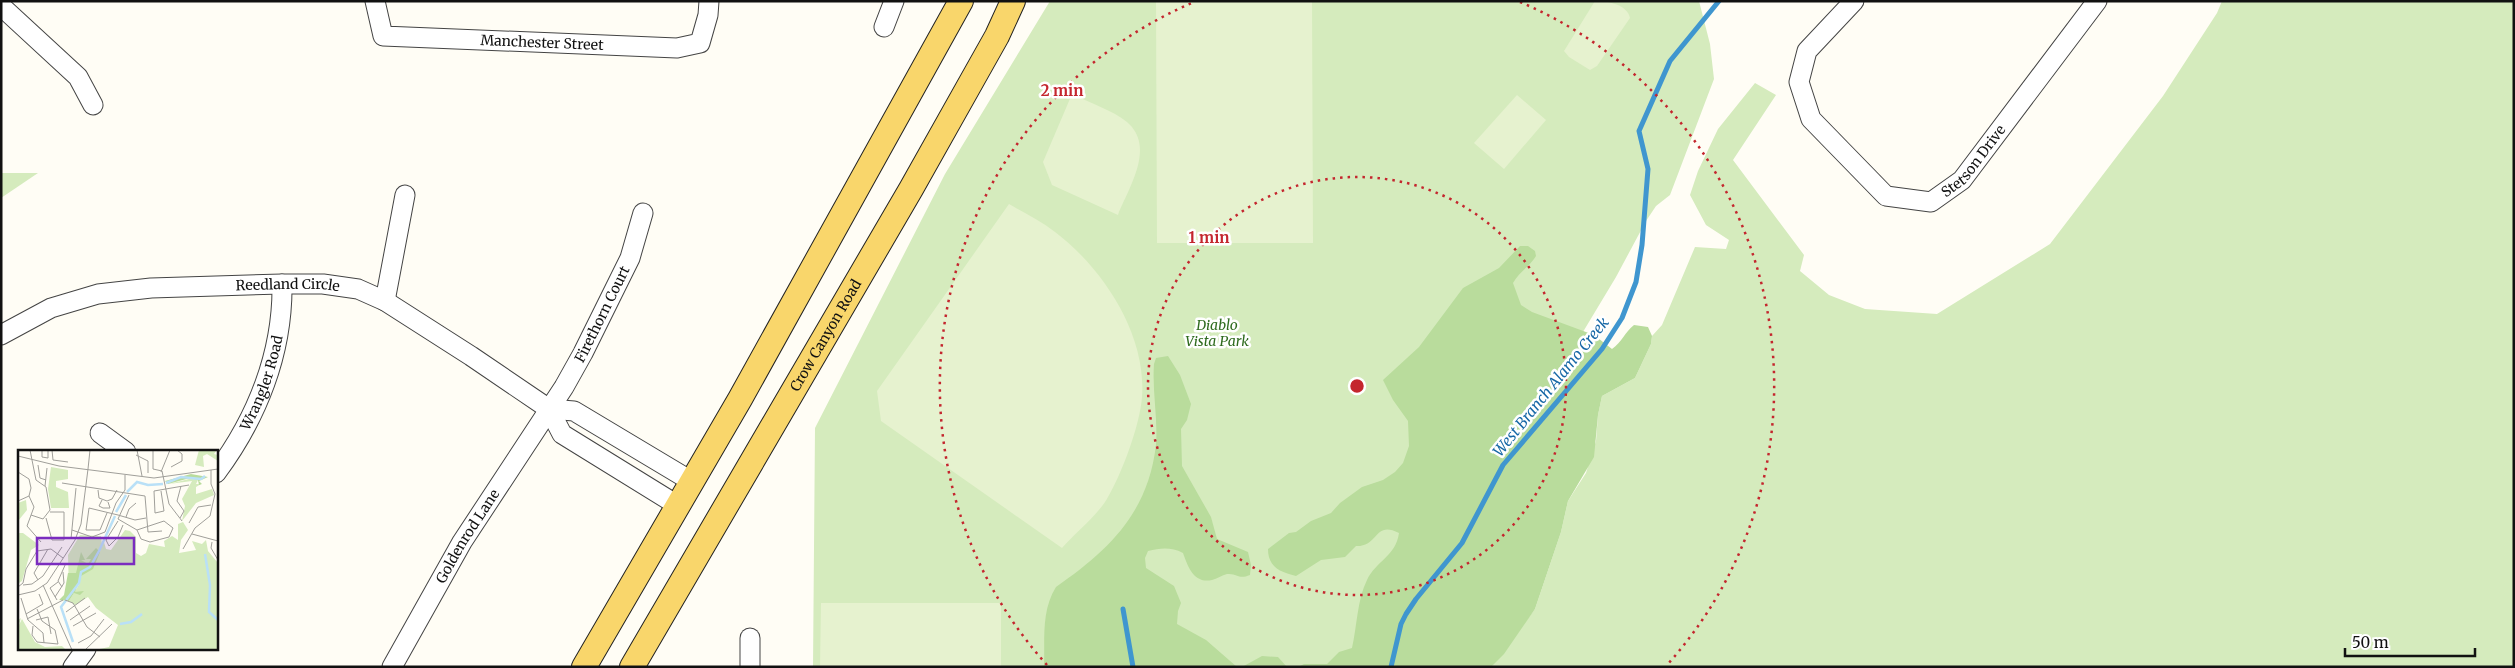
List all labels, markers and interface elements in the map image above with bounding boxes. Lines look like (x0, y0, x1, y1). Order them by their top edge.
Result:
street label: Manchester Street (480, 31, 604, 54)
text: 2 min (1041, 81, 1083, 100)
street label: Stetson Drive (1938, 121, 2009, 201)
text: 1 min (1189, 228, 1229, 247)
street label: Firethorn Court (570, 262, 634, 366)
street label: Reedland Circle (235, 275, 341, 295)
street label: Crow Canyon Road (786, 276, 866, 395)
water label: West Branch Alamo Creek (1489, 313, 1613, 460)
park label: Diablo Vista Park (1185, 316, 1249, 350)
street label: Wrangler Road (236, 333, 287, 434)
centre of rings (1348, 377, 1366, 395)
inset map (18, 450, 218, 650)
street label: Goldenrod Lane (432, 486, 503, 587)
scale bar (2345, 626, 2475, 658)
text: 50 m (2352, 633, 2389, 652)

